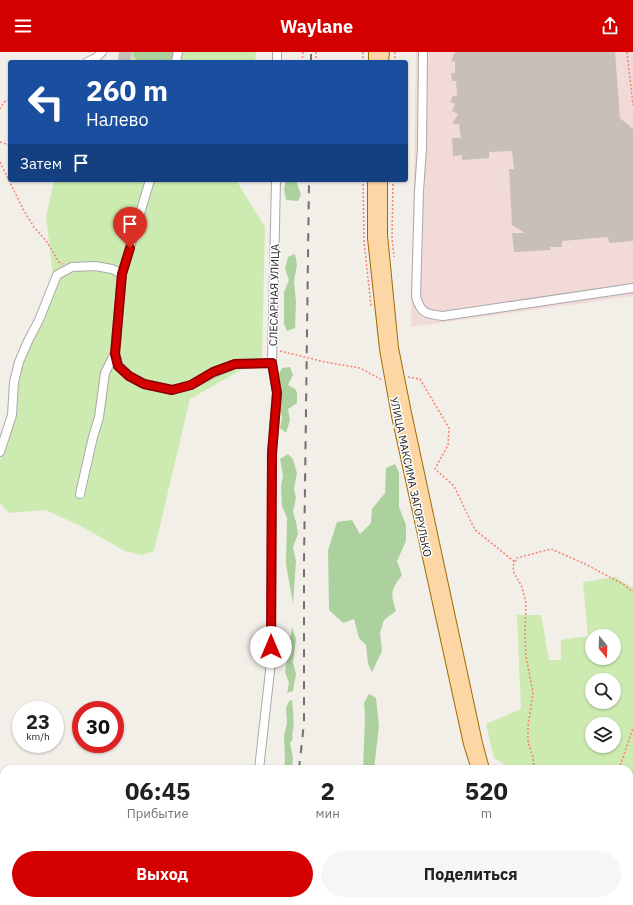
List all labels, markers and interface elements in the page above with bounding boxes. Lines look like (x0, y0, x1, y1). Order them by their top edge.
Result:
icon: menu (12, 15, 34, 37)
text: Waylane (280, 15, 353, 38)
icon: share (599, 15, 621, 37)
text: 260 m (86, 72, 168, 109)
icon: left (20, 76, 72, 128)
text: Налево (86, 108, 149, 131)
icon: arrive (70, 152, 92, 174)
text: Затем (20, 154, 62, 173)
pin (113, 207, 147, 248)
icon: arrive (119, 213, 141, 235)
street label: СЛЕСАРНАЯ УЛИЦА (266, 244, 282, 346)
street label: УЛИЦА МАКСИМА ЗАГОРУЛЬКО (387, 396, 435, 559)
position arrow (250, 626, 292, 668)
north arrow (585, 629, 621, 665)
map controls (585, 629, 621, 753)
button: search (585, 673, 621, 709)
speed limit sign: 30 (72, 701, 124, 753)
text: 23 (26, 708, 50, 735)
button: layers (585, 717, 621, 753)
text: km/h (26, 730, 50, 743)
text: 06:45 (125, 775, 191, 807)
text: 2 (320, 775, 335, 807)
text: 520 (465, 775, 508, 807)
text: Прибытие (127, 805, 189, 822)
text: мин (315, 805, 340, 822)
text: m (481, 805, 492, 822)
button: Выход (12, 851, 313, 897)
button: Поделиться (321, 851, 621, 897)

